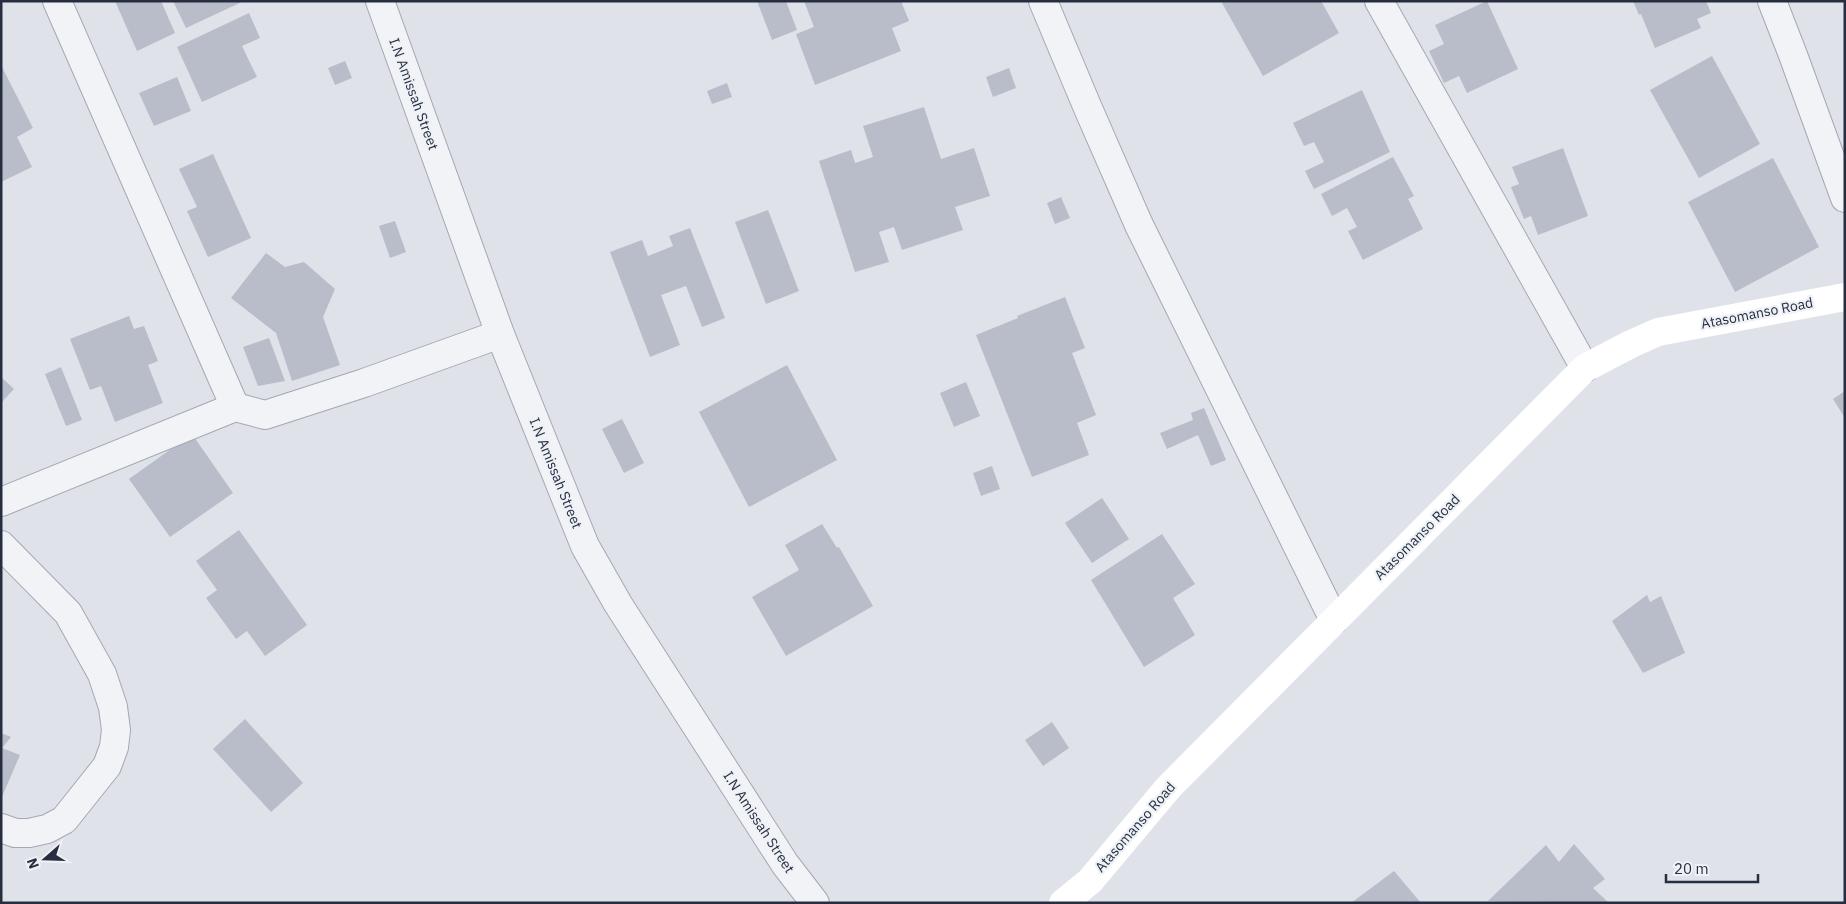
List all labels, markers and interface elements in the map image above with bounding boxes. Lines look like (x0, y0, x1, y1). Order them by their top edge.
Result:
street label: I.N Amissah Street (385, 35, 443, 153)
street label: Atasomanso Road (1699, 293, 1815, 333)
street label: I.N Amissah Street (526, 415, 586, 531)
street label: Atasomanso Road (1370, 490, 1464, 584)
street label: I.N Amissah Street (719, 768, 799, 876)
street label: Atasomanso Road (1091, 778, 1179, 876)
north arrow (20, 834, 70, 884)
scale bar (1666, 852, 1758, 884)
text: N (23, 856, 43, 871)
text: 20 m (1674, 859, 1709, 878)

